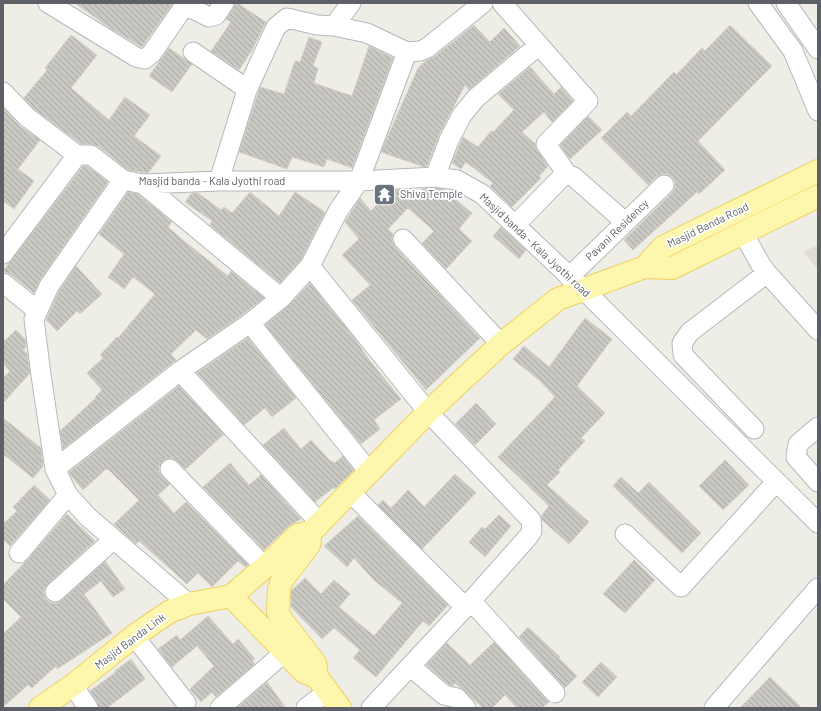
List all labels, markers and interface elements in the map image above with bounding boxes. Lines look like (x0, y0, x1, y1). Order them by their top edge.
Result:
street label: Masjid banda - Kala Jyothi road (139, 174, 285, 187)
temple icon: Shiva Temple (371, 181, 397, 207)
place label: Shiva Temple (400, 187, 463, 200)
street label: Masjid banda - Kala Jyothi road (477, 190, 593, 299)
street label: Pavani Residency (582, 196, 651, 263)
street label: Masjid Banda Road (665, 199, 751, 250)
street label: Masjid Banda Link (92, 610, 168, 671)

